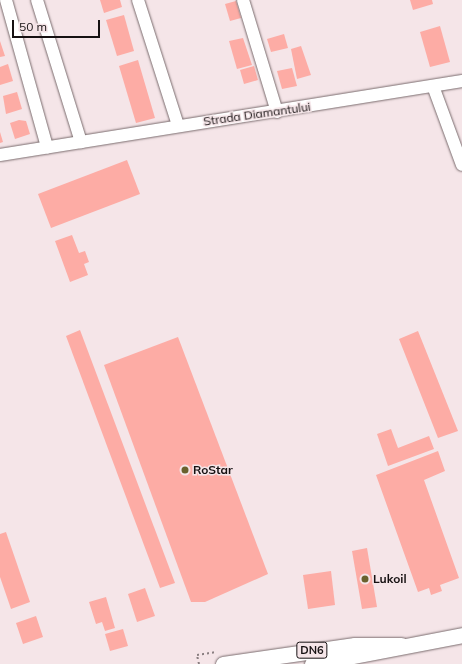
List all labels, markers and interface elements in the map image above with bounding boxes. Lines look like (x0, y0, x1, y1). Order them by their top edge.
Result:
scale bar (14, 12, 102, 38)
text: 50 m (19, 19, 47, 34)
street label: Strada Diamantului (202, 99, 312, 129)
place label: RoStar (193, 463, 233, 477)
marker: RoStar (180, 465, 190, 475)
place label: Lukoil (373, 572, 407, 586)
marker: Lukoil (360, 574, 370, 584)
road number: DN6 (296, 641, 328, 659)

